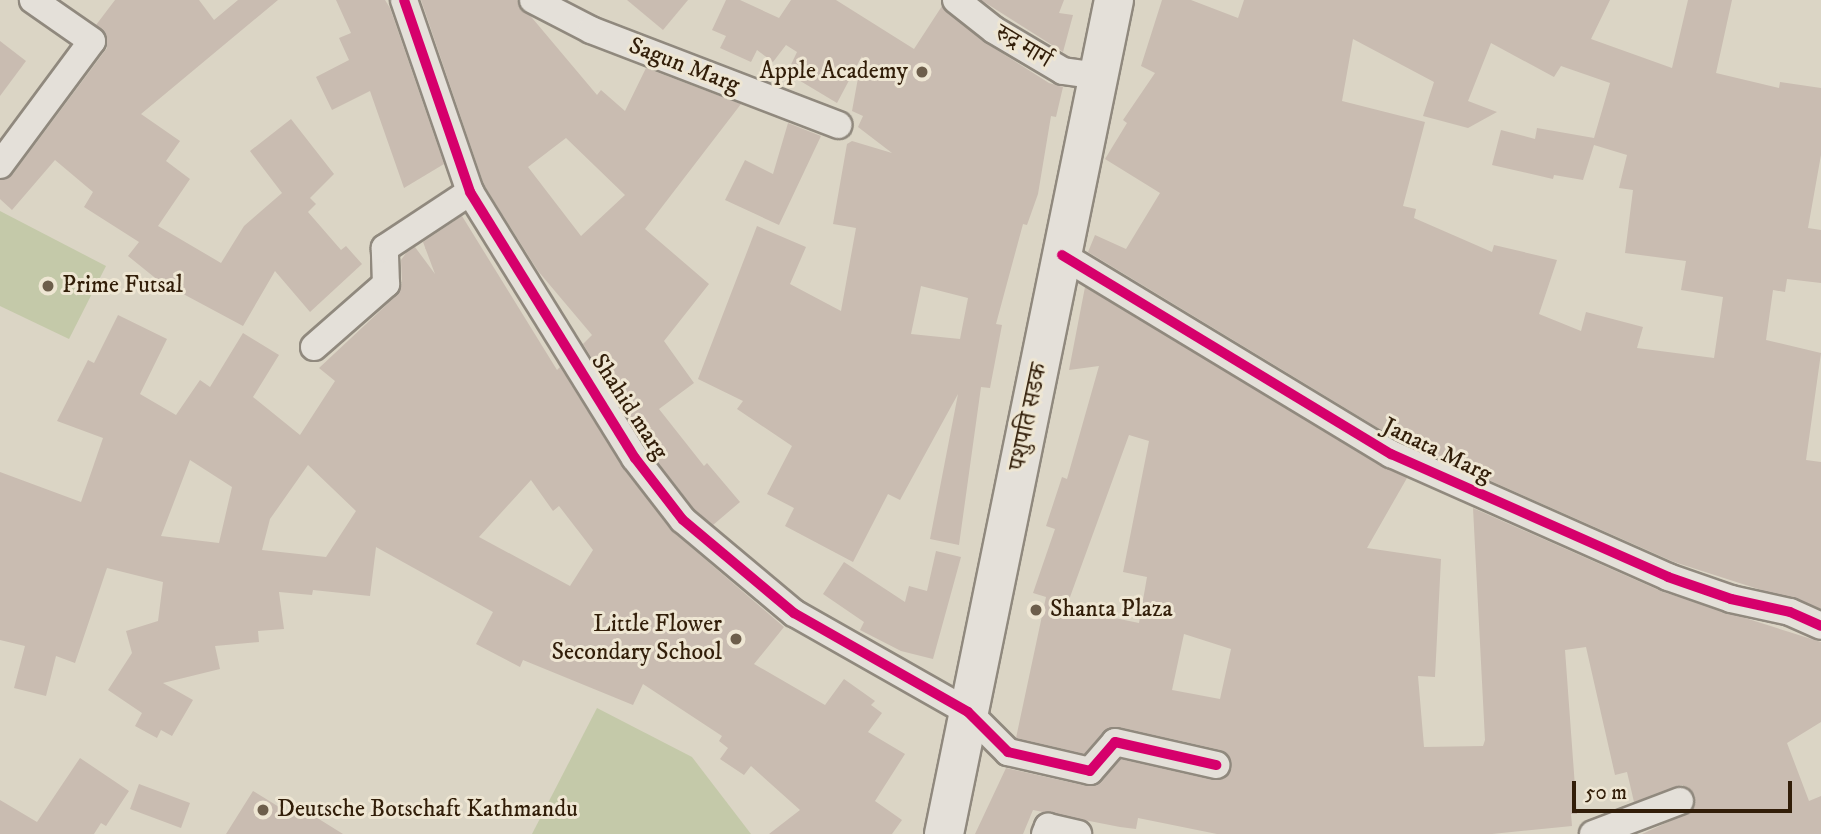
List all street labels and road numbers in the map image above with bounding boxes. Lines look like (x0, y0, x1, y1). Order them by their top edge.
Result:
street label: रुद्र मार्ग (989, 19, 1057, 75)
street label: Sagun Marg (624, 32, 744, 100)
street label: Shahid marg (584, 349, 674, 465)
street label: पशुपति सडक (1004, 361, 1054, 473)
street label: Janata Marg (1378, 412, 1496, 490)

